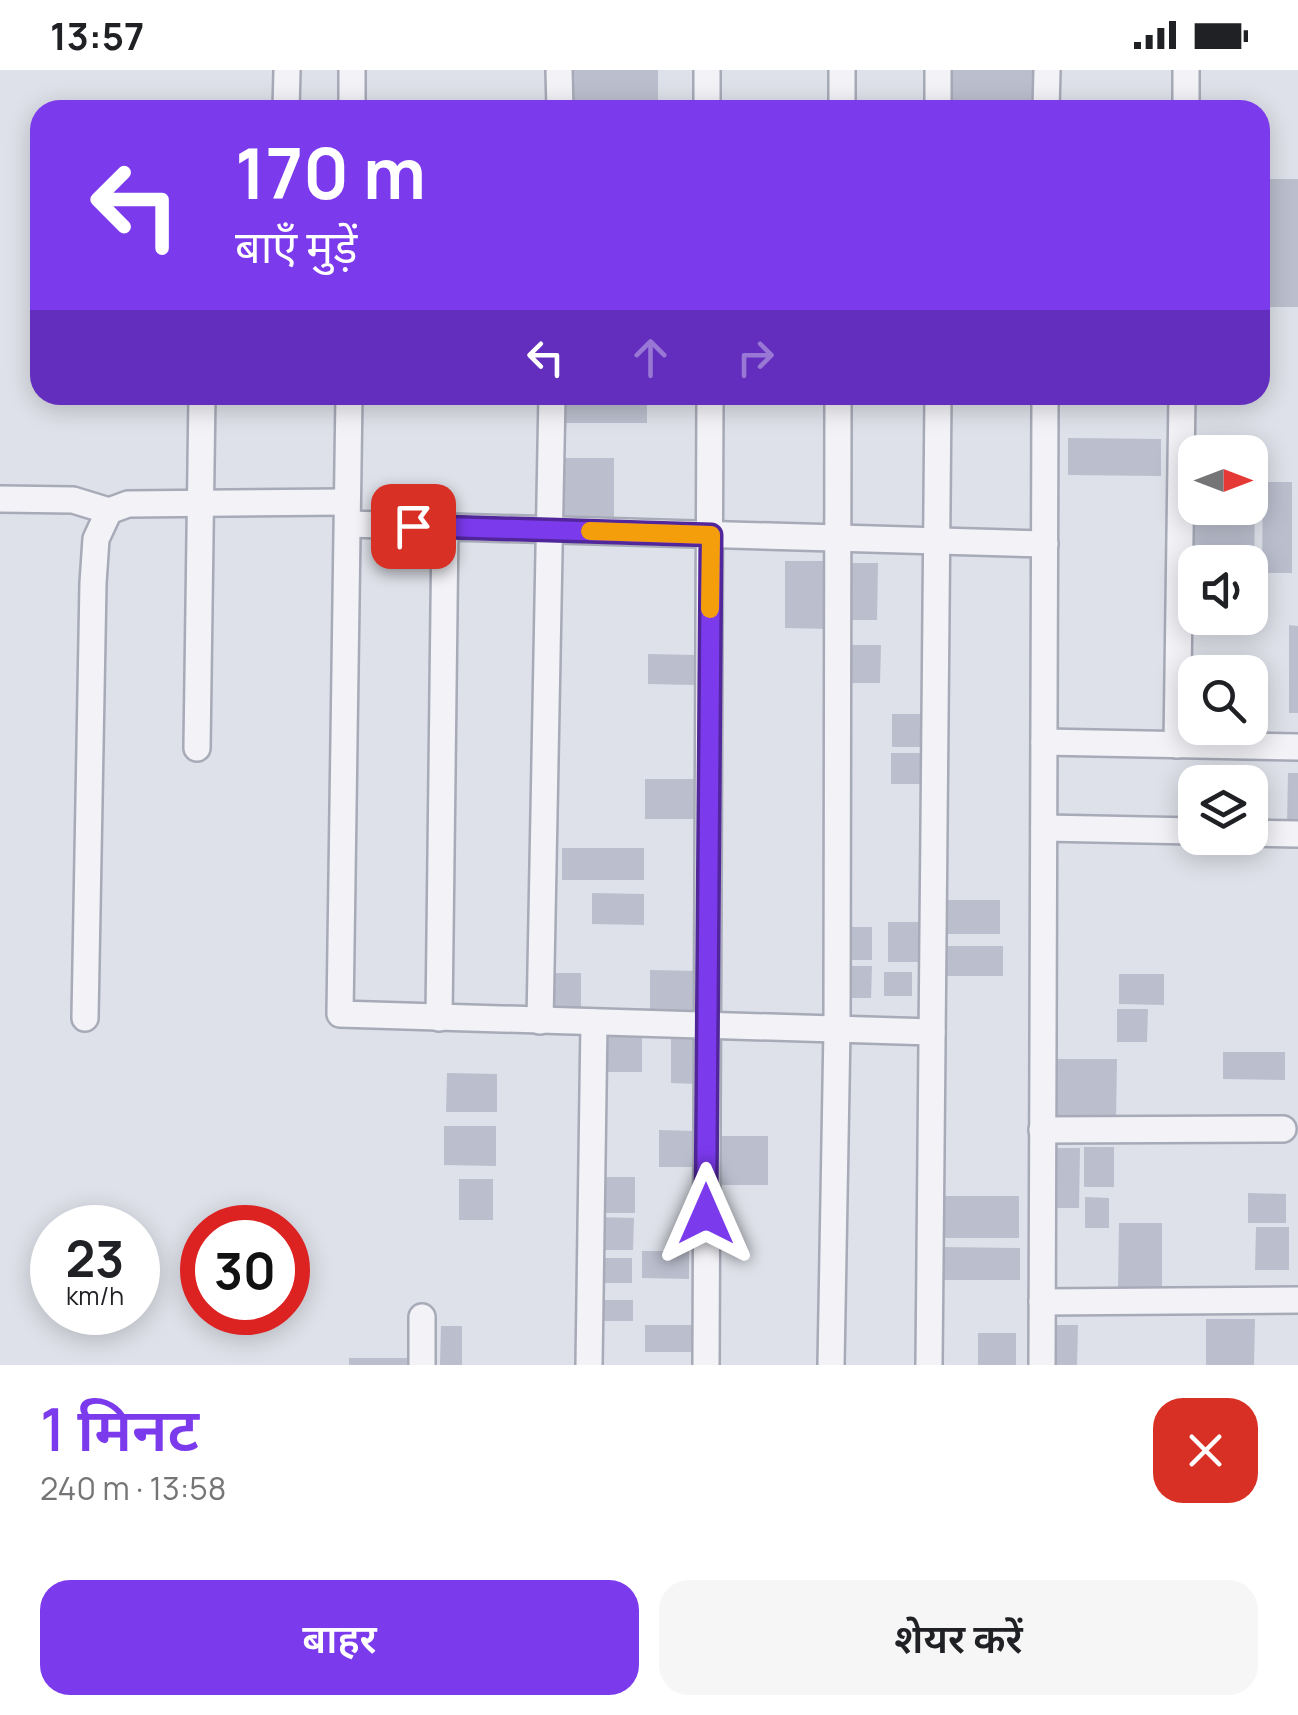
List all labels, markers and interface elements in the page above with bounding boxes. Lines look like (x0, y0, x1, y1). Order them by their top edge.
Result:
text: 13:57 (50, 9, 144, 61)
text: 170 m (235, 124, 426, 220)
icon: left (70, 140, 200, 270)
text: बाएँ मुड़ें (235, 215, 357, 277)
icon: left (518, 330, 573, 385)
icon: ahead (623, 330, 678, 385)
icon: right (728, 330, 783, 385)
north arrow (1178, 435, 1268, 525)
map controls (1178, 435, 1268, 855)
pin (371, 484, 456, 569)
icon: arrive (386, 499, 441, 554)
button: sound (1178, 545, 1268, 635)
button: search (1178, 655, 1268, 745)
button: layers (1178, 765, 1268, 855)
position arrow (654, 1162, 758, 1266)
speed limit sign: 30 (180, 1205, 310, 1335)
text: 23 (66, 1224, 124, 1292)
text: km/h (66, 1278, 124, 1313)
text: 1 मिनट (40, 1387, 199, 1469)
button: close (1153, 1398, 1258, 1503)
text: 240 m · 13:58 (40, 1466, 226, 1510)
button: बाहर (40, 1580, 639, 1695)
button: शेयर करें (659, 1580, 1258, 1695)

